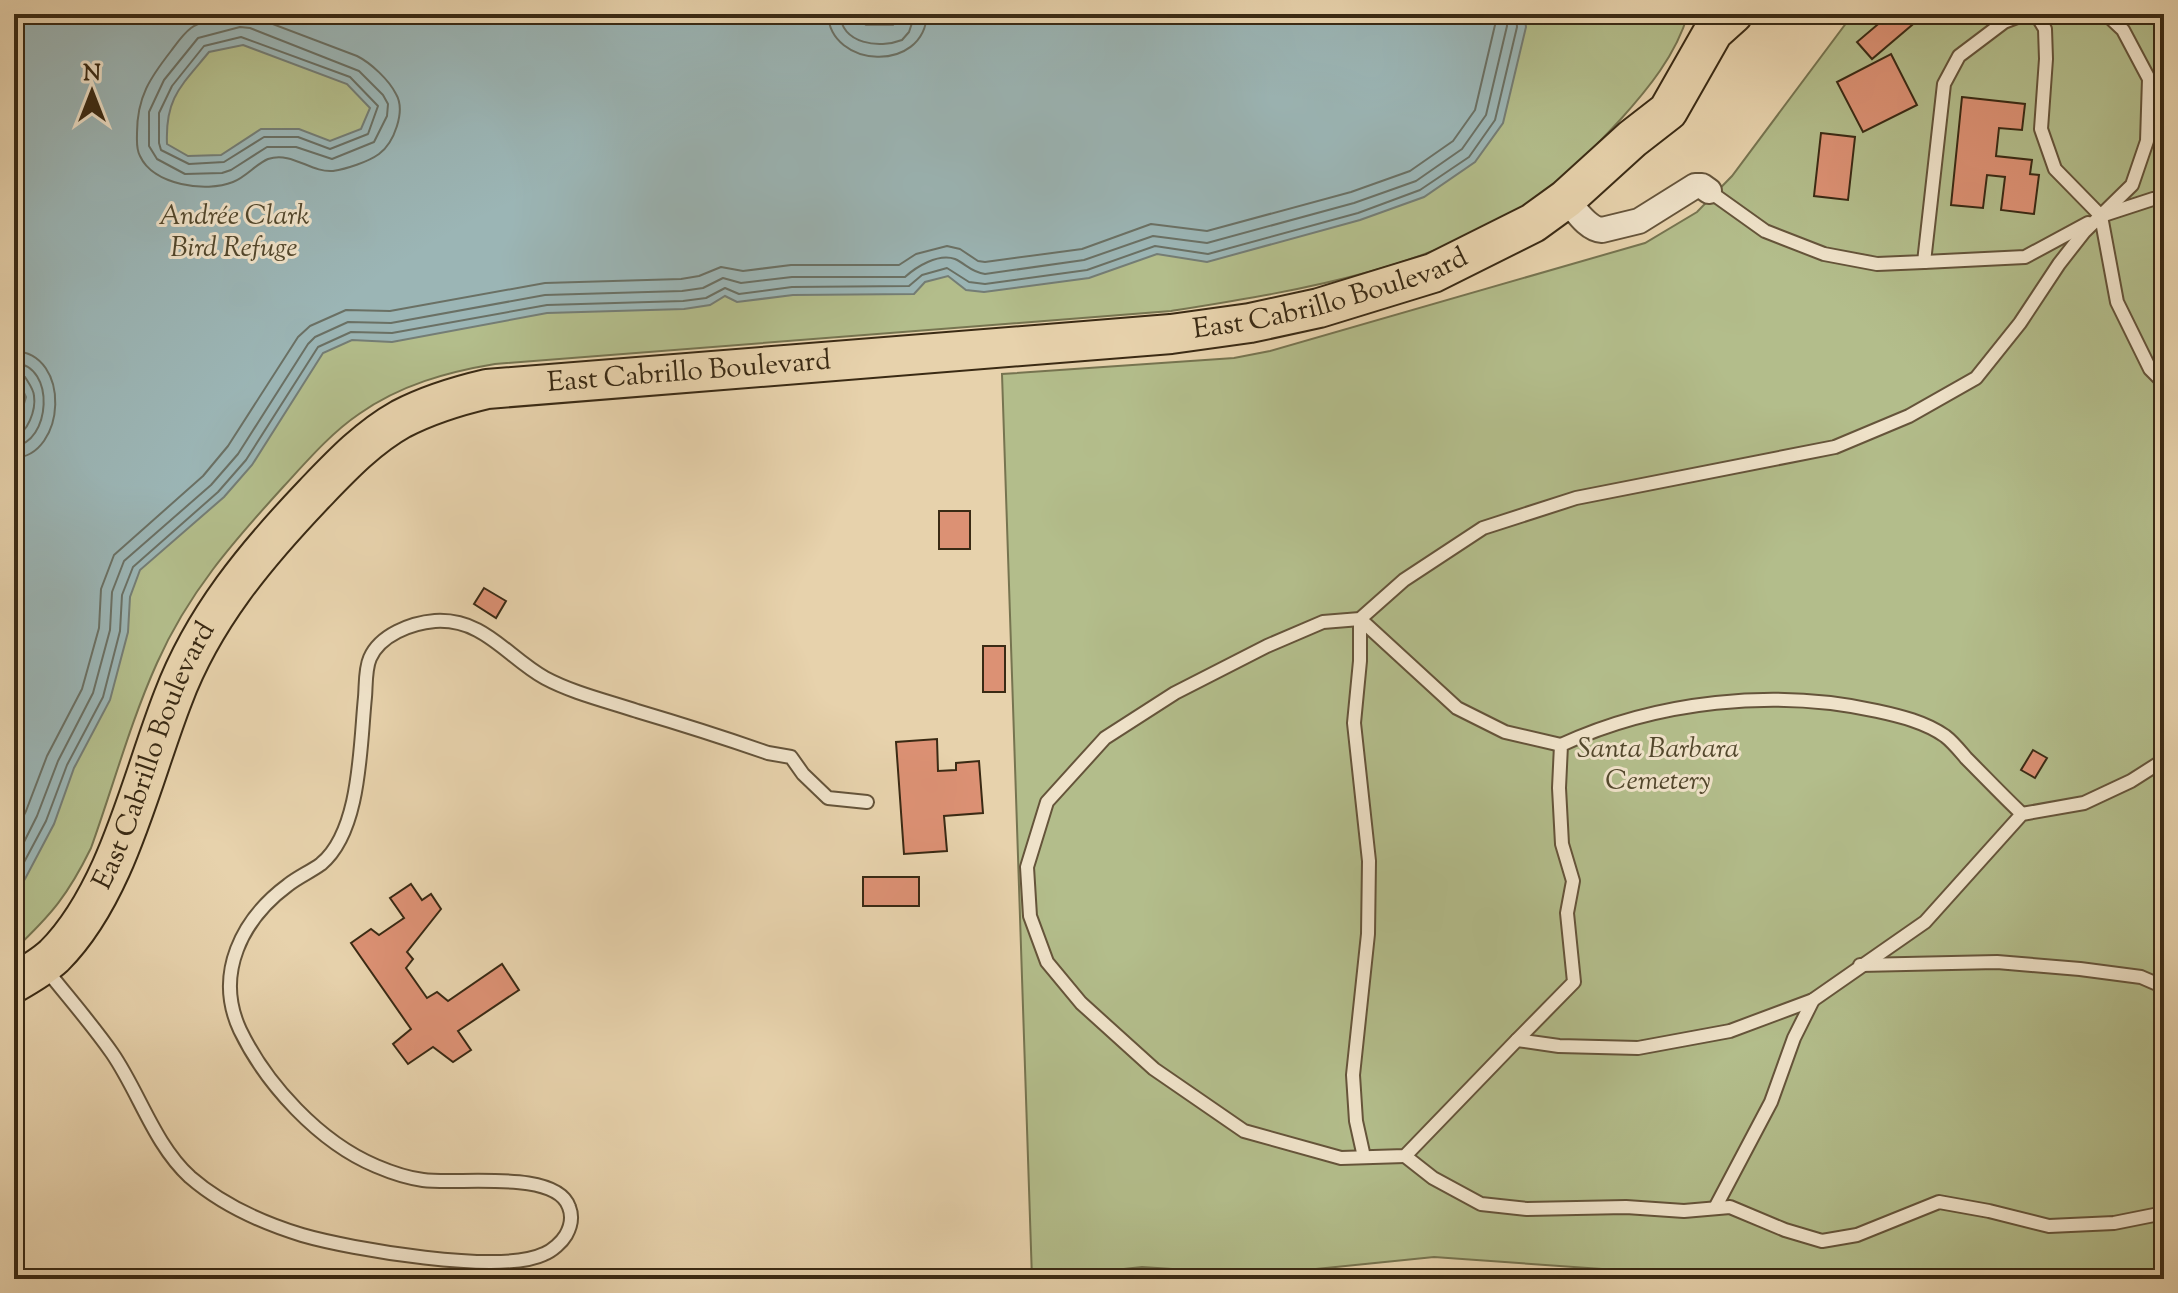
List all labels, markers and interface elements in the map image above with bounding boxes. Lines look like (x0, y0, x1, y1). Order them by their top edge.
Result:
north arrow (52, 52, 132, 132)
text: N (83, 59, 101, 91)
park label: Andrée Clark Bird Refuge (159, 197, 310, 269)
street label: East Cabrillo Boulevard (1190, 238, 1475, 351)
street label: East Cabrillo Boulevard (546, 341, 833, 404)
street label: East Cabrillo Boulevard (84, 615, 226, 897)
park label: Santa Barbara Cemetery (1577, 730, 1739, 802)

